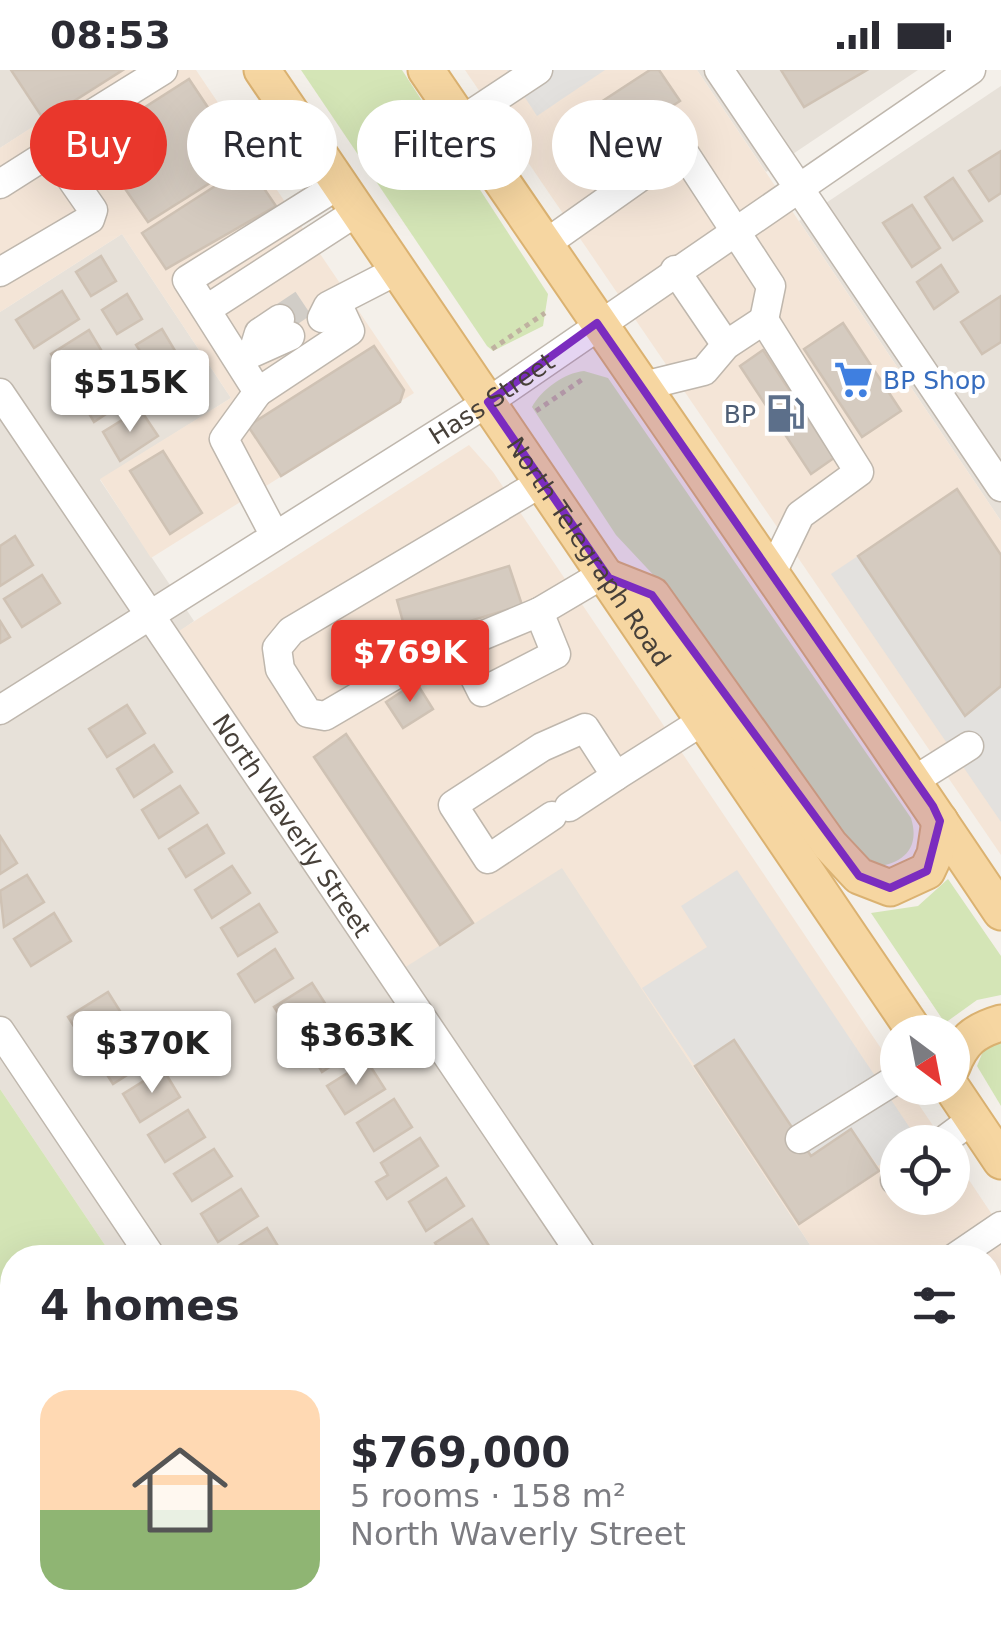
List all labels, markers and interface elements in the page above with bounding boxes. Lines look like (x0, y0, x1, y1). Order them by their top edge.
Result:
text: 08:53 (50, 13, 171, 57)
chip: Buy (30, 100, 167, 190)
chip: Rent (187, 100, 337, 190)
chip: Filters (357, 100, 532, 190)
chip: New (552, 100, 698, 190)
street label: Hass Street (424, 347, 560, 451)
pin: $515K (60, 350, 200, 435)
supermarket icon: BP Shop (832, 359, 874, 401)
text: $515K (73, 363, 187, 401)
place label: BP Shop (883, 366, 986, 395)
fuel station icon: BP (765, 393, 807, 435)
place label: BP (724, 400, 756, 429)
street label: North Telegraph Road (500, 432, 676, 672)
pin: $769K (340, 620, 480, 705)
text: $769K (353, 633, 467, 671)
street label: North Waverly Street (206, 709, 377, 943)
pin: $363K (286, 1003, 426, 1088)
pin: $370K (82, 1011, 222, 1096)
north arrow (880, 1015, 970, 1105)
map controls (880, 1015, 970, 1215)
text: $363K (299, 1016, 413, 1054)
text: $370K (95, 1024, 209, 1062)
button: locate (880, 1125, 970, 1215)
icon: filters (907, 1278, 962, 1333)
text: 4 homes (40, 1281, 240, 1330)
text: $769,000 (350, 1428, 571, 1477)
icon: home (120, 1430, 240, 1550)
text: 5 rooms · 158 m² (350, 1477, 626, 1515)
text: North Waverly Street (350, 1515, 686, 1553)

